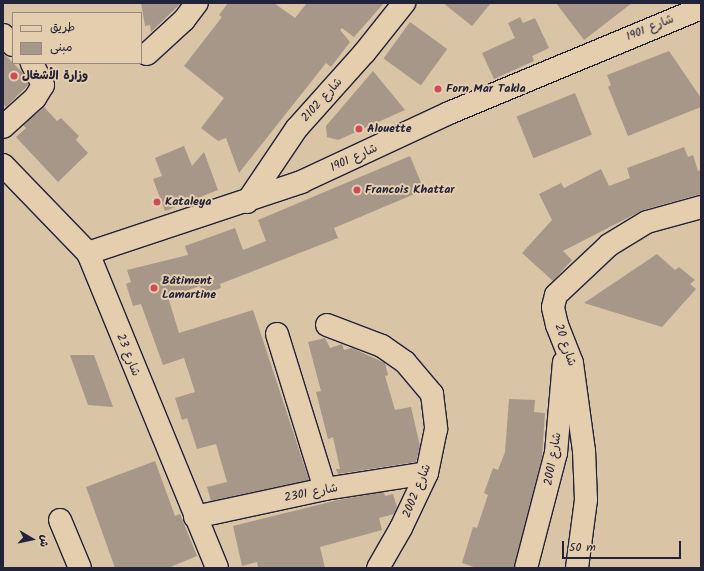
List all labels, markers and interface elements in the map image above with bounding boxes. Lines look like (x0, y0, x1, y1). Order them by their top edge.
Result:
legend (12, 12, 142, 64)
street label: شارع 1901 (624, 12, 676, 44)
text: طريق (50, 18, 75, 37)
text: مبنى (50, 38, 73, 57)
place label: وزارة الأشغال (22, 69, 88, 83)
marker: وزارة الأشغال (9, 71, 19, 81)
street label: شارع 2102 (298, 75, 346, 125)
place label: Forn Mar Takla (446, 82, 526, 96)
marker: Forn Mar Takla (433, 84, 443, 94)
place label: Alouette (367, 122, 412, 136)
marker: Alouette (354, 124, 364, 134)
street label: شارع 1901 (328, 141, 380, 175)
place label: Francois Khattar (365, 183, 455, 197)
marker: Francois Khattar (352, 185, 362, 195)
place label: Kataleya (165, 195, 211, 209)
marker: Kataleya (152, 197, 162, 207)
place label: Bâtiment Lamartine (162, 274, 216, 302)
marker: Bâtiment Lamartine (149, 283, 159, 293)
street label: شارع 20 (551, 322, 579, 368)
street label: شارع 23 (113, 332, 143, 378)
street label: شارع 2001 (541, 431, 565, 487)
street label: شارع 2002 (400, 462, 434, 520)
street label: شارع 2301 (283, 481, 339, 505)
north arrow (12, 519, 52, 559)
text: ش (34, 533, 54, 548)
scale bar (564, 533, 683, 559)
text: 50 m (569, 538, 596, 557)

